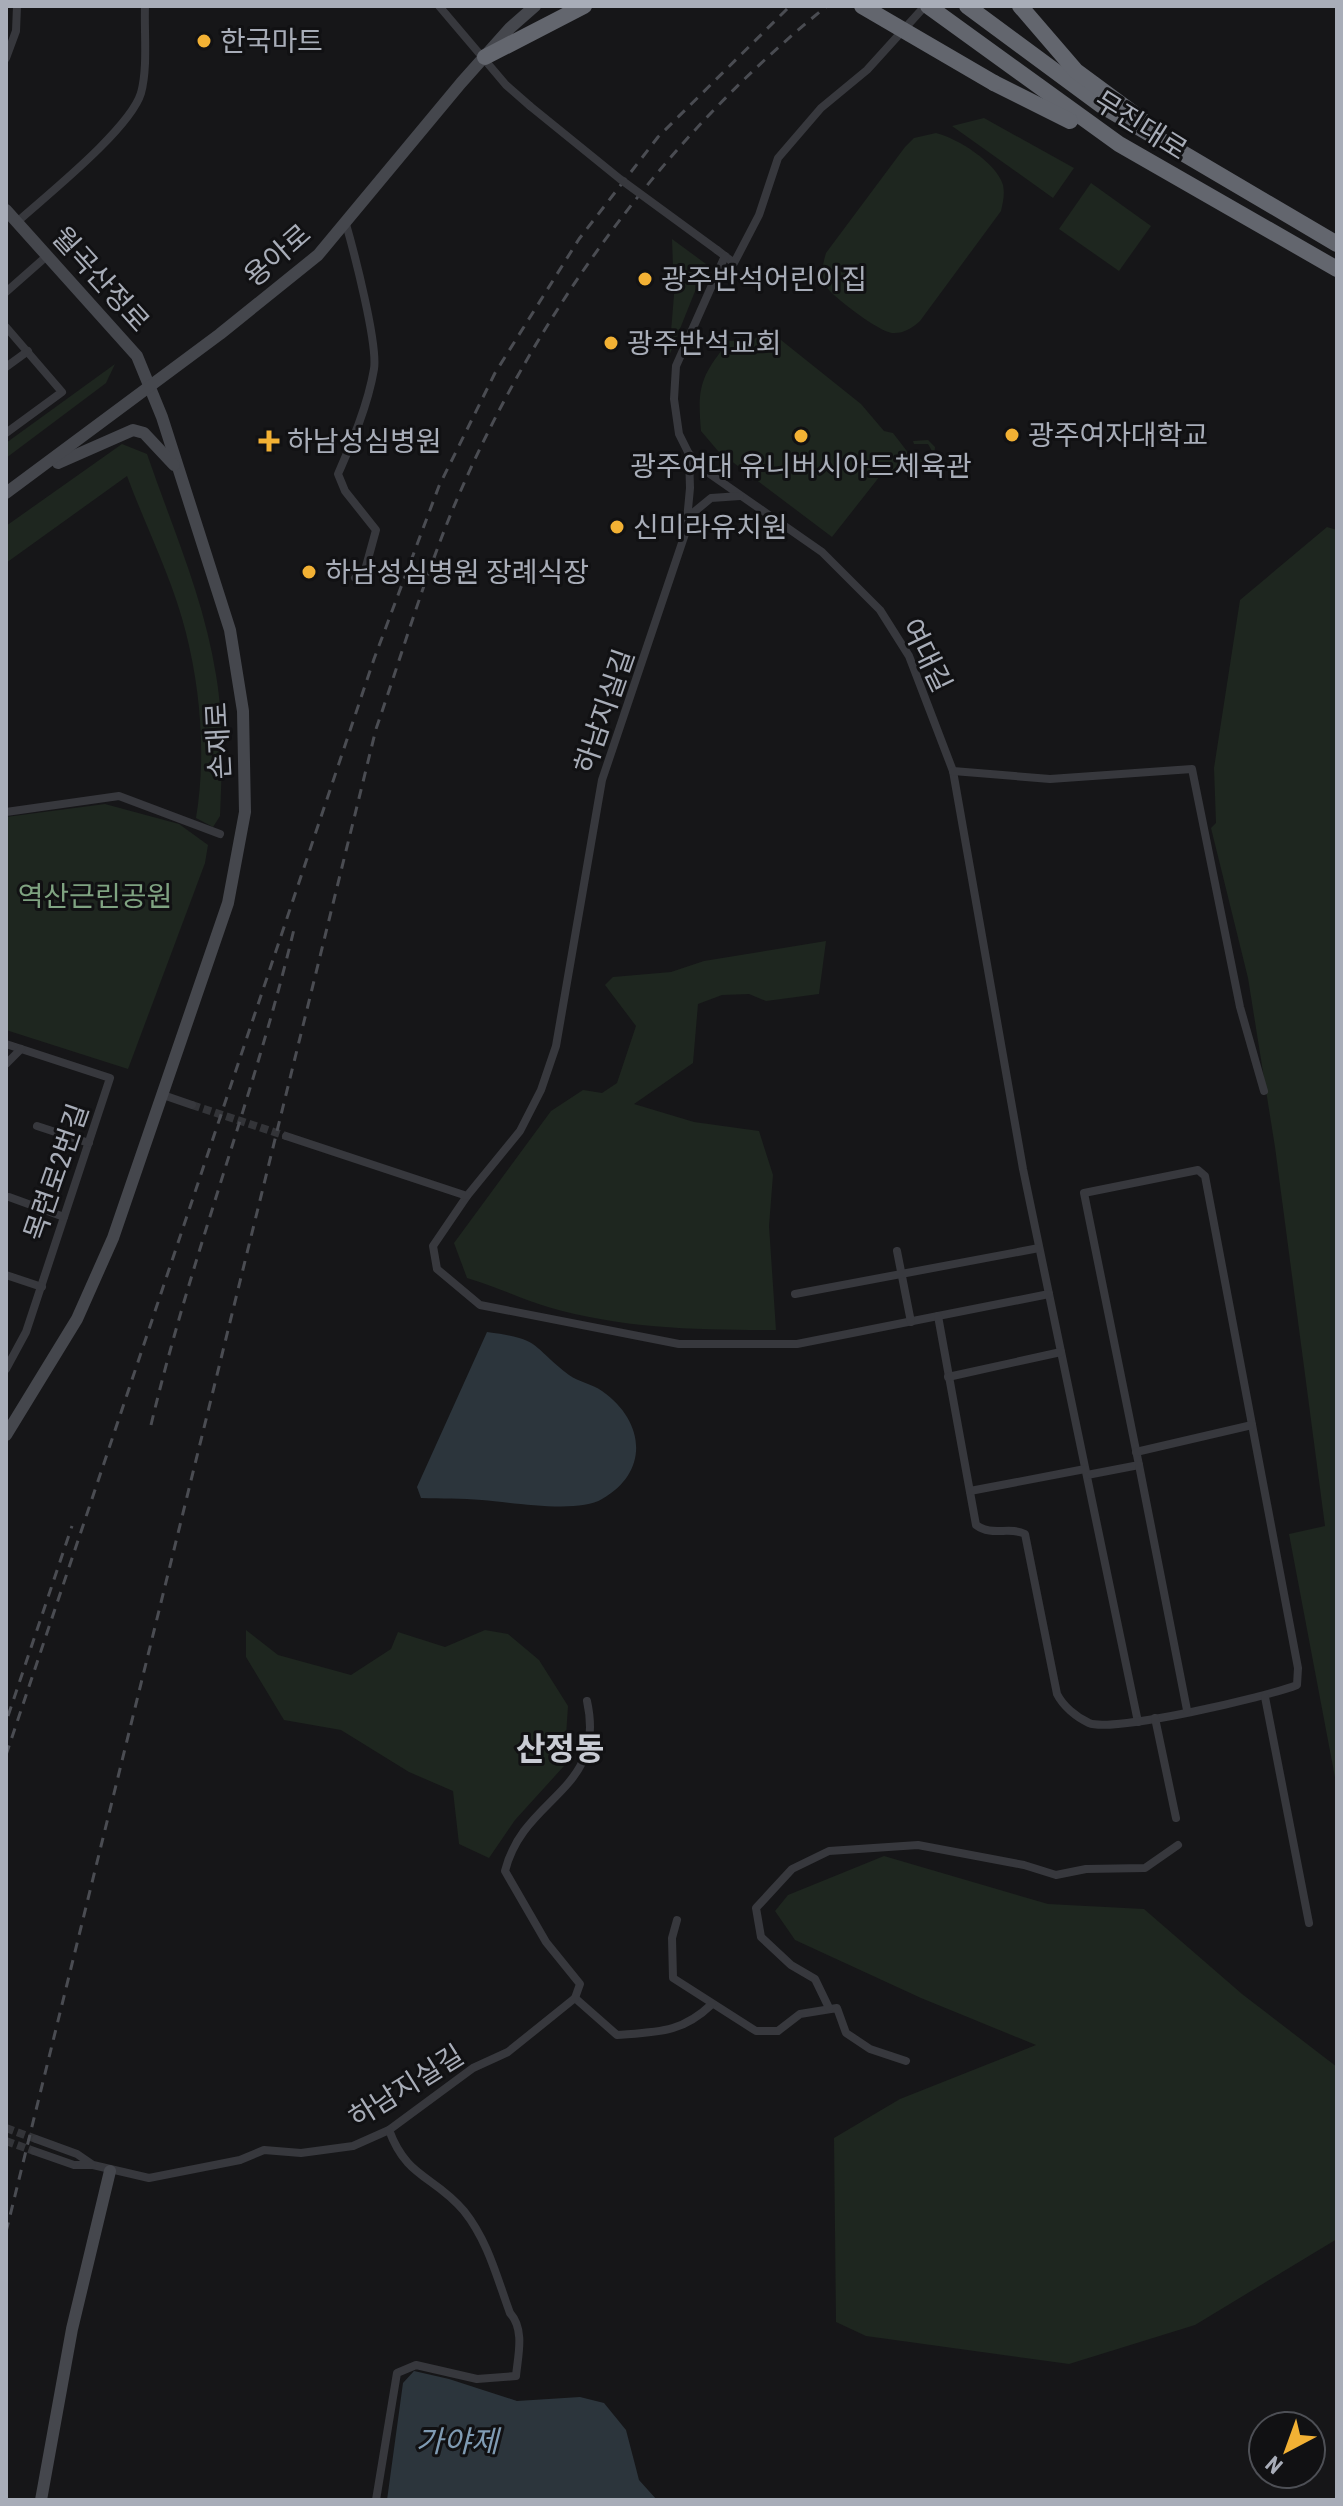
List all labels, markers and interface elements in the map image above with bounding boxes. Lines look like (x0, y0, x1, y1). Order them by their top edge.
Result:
place label: 한국마트 (220, 25, 323, 58)
marker: 한국마트 (195, 32, 213, 50)
street label: 무진대로 (1088, 84, 1193, 167)
street label: 용아로 (237, 218, 317, 293)
street label: 월곡산정로 (45, 220, 156, 338)
place label: 광주반석어린이집 (661, 263, 867, 296)
marker: 광주반석어린이집 (636, 270, 654, 288)
place label: 광주반석교회 (627, 327, 782, 360)
marker: 광주반석교회 (602, 334, 620, 352)
place label: 광주여자대학교 (1028, 419, 1208, 452)
place label: 하남성심병원 (287, 425, 442, 458)
marker: 광주여자대학교 (1003, 426, 1021, 444)
marker: 광주여대 유니버시아드체육관 (792, 427, 810, 445)
marker: 하남성심병원 (258, 430, 280, 452)
place label: 광주여대 유니버시아드체육관 (630, 450, 972, 483)
place label: 신미라유치원 (633, 511, 788, 544)
marker: 신미라유치원 (608, 518, 626, 536)
place label: 하남성심병원 장례식장 (325, 556, 589, 589)
marker: 하남성심병원 장례식장 (300, 563, 318, 581)
street label: 여대길 (895, 613, 958, 697)
street label: 하남지실길 (568, 645, 641, 777)
street label: 손재로 (200, 702, 237, 780)
park label: 역산근린공원 (18, 880, 172, 913)
street label: 목련로2번길 (18, 1099, 95, 1245)
district label: 산정동 (516, 1730, 604, 1768)
street label: 하남지실길 (343, 2038, 470, 2135)
north arrow (1247, 2410, 1327, 2490)
water label: 가야제 (416, 2424, 502, 2459)
text: N (1261, 2451, 1287, 2479)

